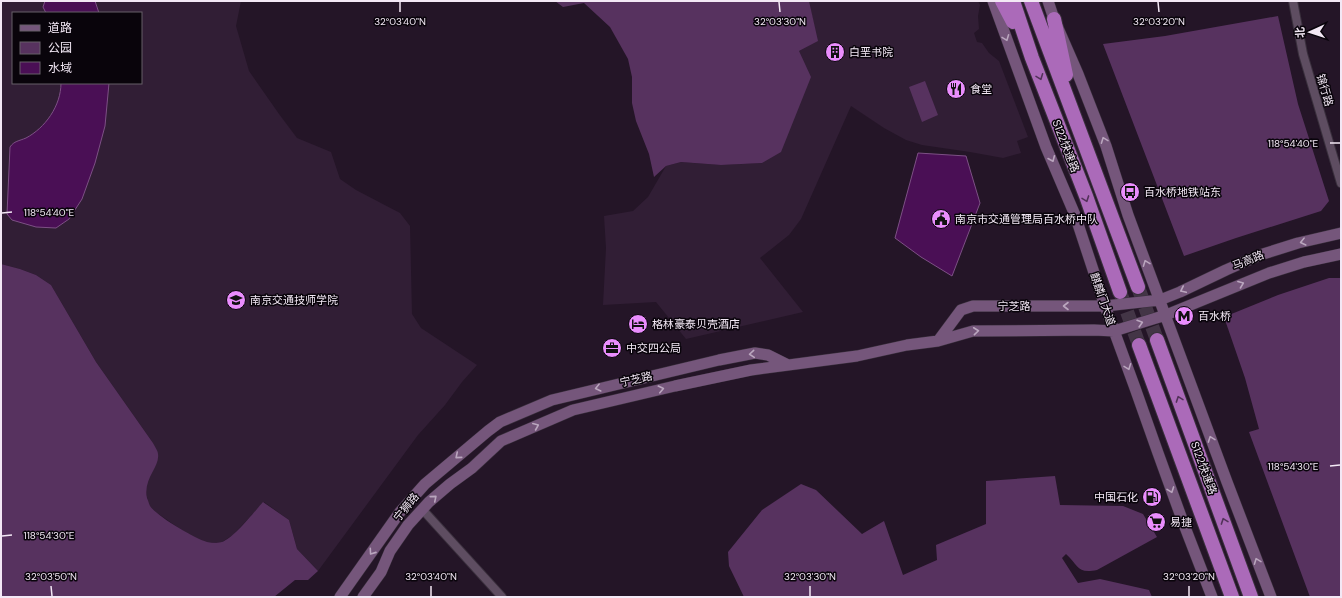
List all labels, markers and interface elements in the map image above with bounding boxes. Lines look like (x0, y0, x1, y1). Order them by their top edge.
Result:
legend (12, 12, 142, 84)
north arrow (1290, 12, 1330, 52)
text: 32°03'40"N (374, 15, 426, 28)
text: 32°03'30"N (754, 15, 806, 28)
text: 32°03'20"N (1133, 15, 1185, 28)
text: 道路 (48, 20, 72, 36)
text: 北 (1293, 27, 1307, 38)
one-way arrow (1001, 34, 1009, 41)
text: 公园 (48, 40, 72, 56)
building icon: 白垩书院 (824, 41, 846, 63)
place label: 白垩书院 (849, 45, 893, 59)
text: 水域 (48, 60, 72, 76)
street label: 锦行路 (1314, 72, 1336, 108)
one-way arrow (1035, 74, 1043, 81)
restaurant icon: 食堂 (945, 78, 967, 100)
place label: 食堂 (970, 82, 992, 96)
street label: S122快速路 (1050, 118, 1082, 174)
one-way arrow (1101, 137, 1109, 144)
text: 118°54'40"E (1268, 137, 1319, 150)
one-way arrow (1047, 156, 1055, 163)
bus stop icon: 百水桥地铁站东 (1119, 181, 1141, 203)
place label: 百水桥地铁站东 (1144, 185, 1221, 199)
one-way arrow (1082, 195, 1090, 202)
text: 118°54'40"E (24, 206, 75, 219)
public building icon: 南京市交通管理局百水桥中队 (930, 208, 952, 230)
place label: 南京市交通管理局百水桥中队 (955, 212, 1098, 226)
one-way arrow (1300, 238, 1306, 246)
street label: 马高路 (1230, 247, 1266, 273)
one-way arrow (1143, 260, 1151, 267)
street label: 麒麟门大道 (1087, 271, 1119, 327)
one-way arrow (1237, 281, 1244, 289)
one-way arrow (1179, 286, 1186, 294)
school or university icon: 南京交通技师学院 (225, 289, 247, 311)
place label: 南京交通技师学院 (250, 293, 338, 307)
street label: 宁芝路 (998, 299, 1031, 313)
one-way arrow (1063, 302, 1069, 310)
metro station icon: 百水桥 (1173, 305, 1195, 327)
place label: 百水桥 (1198, 309, 1231, 323)
hotel icon: 格林豪泰贝壳酒店 (627, 313, 649, 335)
place label: 格林豪泰贝壳酒店 (652, 317, 740, 331)
one-way arrow (1136, 319, 1143, 328)
one-way arrow (973, 327, 979, 336)
office icon: 中交四公局 (601, 337, 623, 359)
place label: 中交四公局 (626, 341, 681, 355)
one-way arrow (749, 350, 755, 359)
one-way arrow (1123, 364, 1131, 371)
street label: 宁芝路 (618, 368, 654, 390)
one-way arrow (594, 384, 601, 392)
one-way arrow (658, 386, 664, 394)
one-way arrow (1175, 395, 1183, 402)
one-way arrow (532, 423, 540, 431)
one-way arrow (1208, 436, 1216, 443)
street label: S122快速路 (1188, 440, 1220, 496)
one-way arrow (456, 452, 463, 459)
text: 118°54'30"E (1268, 460, 1319, 473)
fuel station icon: 中国石化 (1141, 486, 1163, 508)
one-way arrow (1167, 486, 1175, 493)
street label: 宁狮路 (390, 490, 422, 524)
place label: 中国石化 (1094, 490, 1138, 504)
one-way arrow (429, 495, 437, 502)
supermarket icon: 易捷 (1145, 511, 1167, 533)
place label: 易捷 (1170, 515, 1192, 529)
one-way arrow (1220, 518, 1228, 525)
text: 118°54'30"E (24, 529, 75, 542)
one-way arrow (370, 548, 377, 555)
one-way arrow (1254, 557, 1262, 564)
text: 32°03'50"N (25, 570, 77, 583)
text: 32°03'40"N (405, 570, 457, 583)
text: 32°03'30"N (784, 570, 836, 583)
text: 32°03'20"N (1163, 570, 1215, 583)

